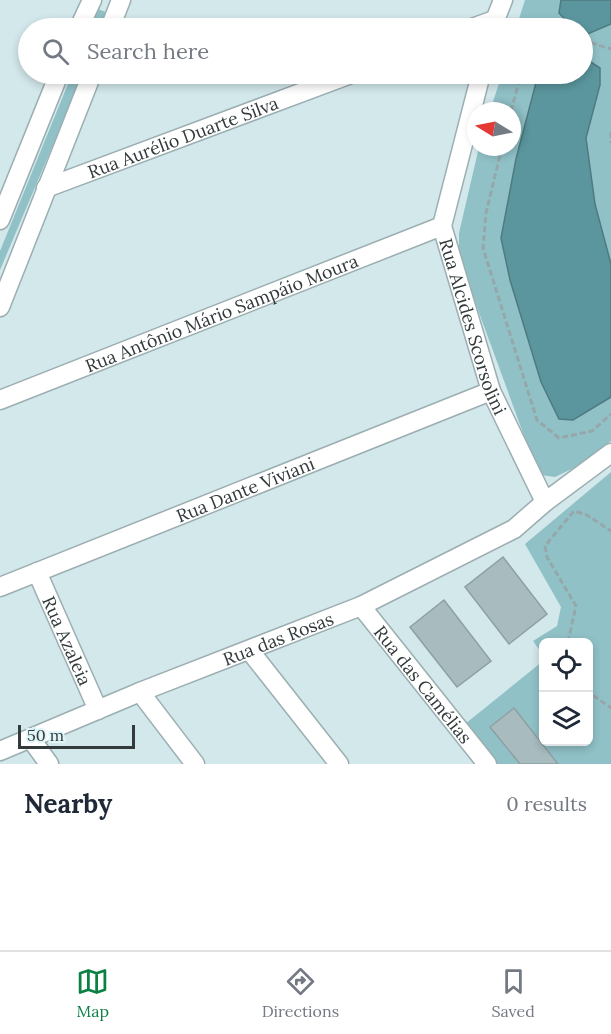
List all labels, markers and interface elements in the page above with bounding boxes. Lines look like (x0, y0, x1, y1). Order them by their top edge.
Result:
search box (18, 18, 593, 84)
icon: search (39, 35, 72, 68)
text: Search here (87, 37, 209, 65)
street label: Rua Aurélio Duarte Silva (84, 91, 281, 183)
north arrow (467, 102, 521, 156)
street label: Rua Alcides Scorsolini (435, 236, 512, 418)
street label: Rua Antônio Mário Sampáio Moura (82, 249, 361, 377)
street label: Rua Dante Viviani (173, 451, 318, 527)
street label: Rua Azaleia (38, 592, 97, 689)
street label: Rua das Rosas (219, 606, 337, 670)
street label: Rua das Camélias (369, 620, 477, 748)
map controls (539, 638, 593, 746)
button: locate (539, 638, 593, 692)
button: layers (539, 692, 593, 746)
scale bar (18, 722, 135, 750)
text: 50 m (27, 725, 64, 745)
text: Nearby (24, 787, 112, 820)
text: 0 results (506, 791, 587, 816)
tab: Map (76, 965, 109, 1021)
tab: Directions (262, 965, 339, 1021)
tab: Saved (491, 965, 535, 1021)

